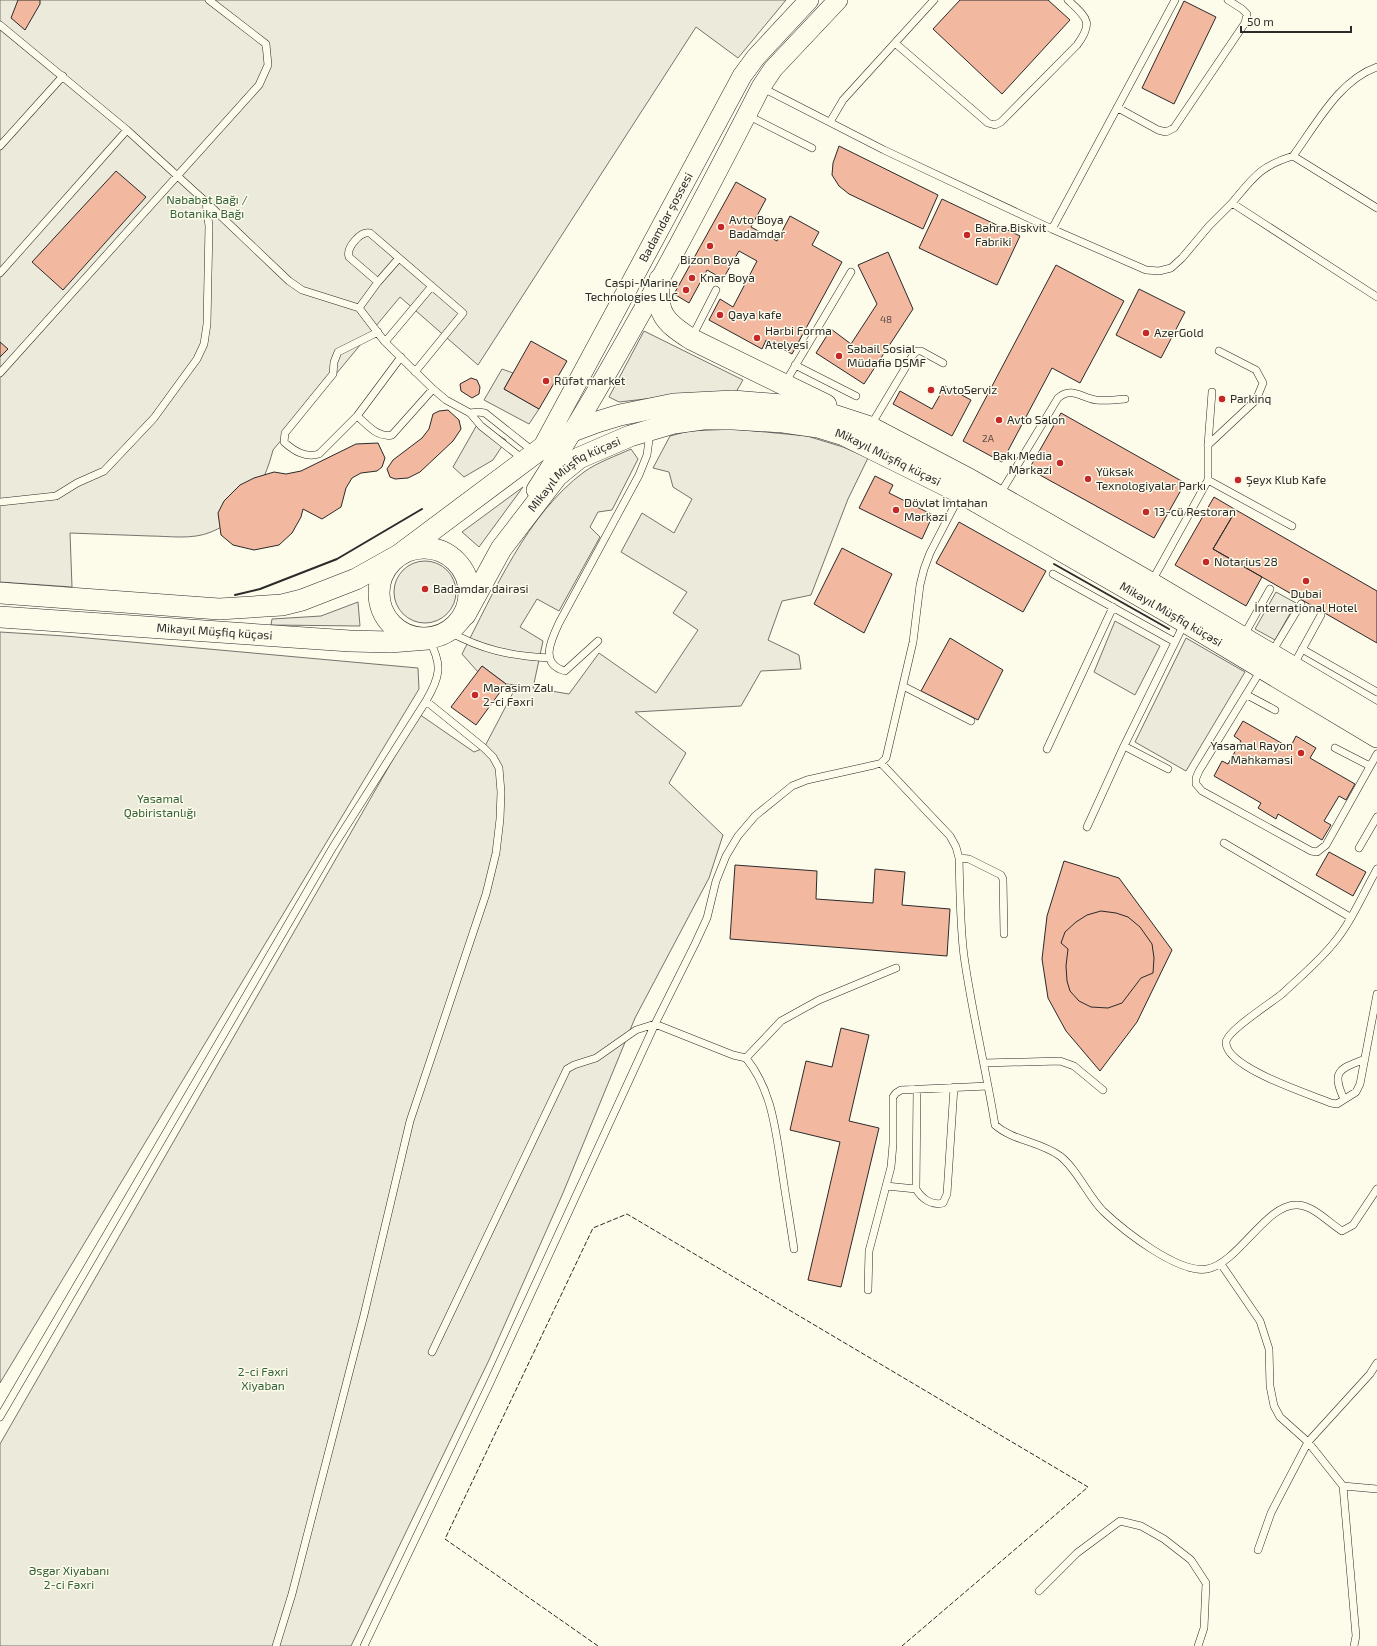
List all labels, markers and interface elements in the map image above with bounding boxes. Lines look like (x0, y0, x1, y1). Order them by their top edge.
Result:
scale bar (1241, 8, 1351, 34)
text: 50 m (1247, 14, 1274, 28)
street label: Badamdar şossesi (635, 170, 695, 264)
park label: Nəbabət Bağı / Botanika Bağı (166, 192, 248, 220)
place label: Avto Boya Badamdar (729, 212, 785, 240)
place label: Bəhrə Biskvit Fabriki (975, 220, 1047, 248)
marker: Avto Boya Badamdar (716, 222, 726, 232)
marker: Bəhrə Biskvit Fabriki (962, 230, 972, 240)
marker: Bizon Boya (705, 241, 715, 251)
place label: Bizon Boya (680, 252, 740, 266)
place label: Knar Boya (700, 270, 755, 284)
marker: Knar Boya (687, 273, 697, 283)
place label: Caspi-Marine Technologies LLC (585, 275, 678, 303)
marker: Caspi-Marine Technologies LLC (681, 285, 691, 295)
place label: Qaya kafe (728, 307, 782, 322)
marker: Qaya kafe (715, 310, 725, 320)
house number: 48 (880, 313, 892, 325)
place label: Hərbi Forma Atelyesi (765, 323, 832, 351)
place label: AzerGold (1154, 325, 1204, 339)
marker: AzerGold (1141, 328, 1151, 338)
marker: Hərbi Forma Atelyesi (752, 333, 762, 343)
place label: Səbail Sosial Müdafiə DSMF (847, 341, 926, 369)
marker: Səbail Sosial Müdafiə DSMF (834, 351, 844, 361)
place label: Rüfət market (554, 373, 626, 387)
marker: Rüfət market (541, 376, 551, 386)
place label: AvtoServiz (939, 382, 997, 396)
marker: AvtoServiz (926, 385, 936, 395)
place label: Parkinq (1230, 391, 1271, 405)
marker: Parkinq (1217, 394, 1227, 404)
place label: Avto Salon (1007, 412, 1065, 426)
marker: Avto Salon (994, 415, 1004, 425)
street label: Mikayıl Müşfiq küçəsi (834, 425, 944, 488)
house number: 2А (982, 432, 995, 444)
street label: Mikayıl Müşfiq küçəsi (524, 433, 622, 514)
place label: Bakı Media Mərkəzi (993, 448, 1052, 476)
marker: Bakı Media Mərkəzi (1055, 458, 1065, 468)
place label: Yüksək Texnologiyalar Parkı (1096, 464, 1206, 492)
place label: Şeyx Klub Kafe (1246, 472, 1326, 488)
marker: Yüksək Texnologiyalar Parkı (1083, 474, 1093, 484)
marker: Şeyx Klub Kafe (1233, 475, 1243, 485)
place label: Dövlət İmtahan Mərkəzi (904, 495, 988, 523)
place label: 13-cü Restoran (1154, 504, 1236, 518)
marker: Dövlət İmtahan Mərkəzi (891, 505, 901, 515)
marker: 13-cü Restoran (1141, 507, 1151, 517)
place label: Notarius 28 (1214, 554, 1278, 568)
marker: Notarius 28 (1201, 557, 1211, 567)
marker: Dubai İnternational Hotel (1301, 576, 1311, 586)
street label: Mikayıl Müşfiq küçəsi (1118, 578, 1225, 649)
place label: Badamdar dairəsi (433, 581, 528, 595)
marker: Badamdar dairəsi (420, 584, 430, 594)
place label: Dubai İnternational Hotel (1255, 586, 1358, 614)
street label: Mikayıl Müşfiq küçəsi (156, 620, 273, 642)
place label: Mərasim Zalı 2-ci Fəxri (483, 680, 554, 708)
marker: Mərasim Zalı 2-ci Fəxri (470, 690, 480, 700)
place label: Yasamal Rayon Məhkəməsi (1210, 738, 1293, 766)
marker: Yasamal Rayon Məhkəməsi (1296, 748, 1306, 758)
park label: Yasamal Qəbiristanlığı (124, 791, 196, 820)
park label: 2-ci Fəxri Xiyaban (238, 1364, 288, 1392)
park label: Əsgər Xiyabanı 2-ci Fəxri (29, 1563, 109, 1591)

